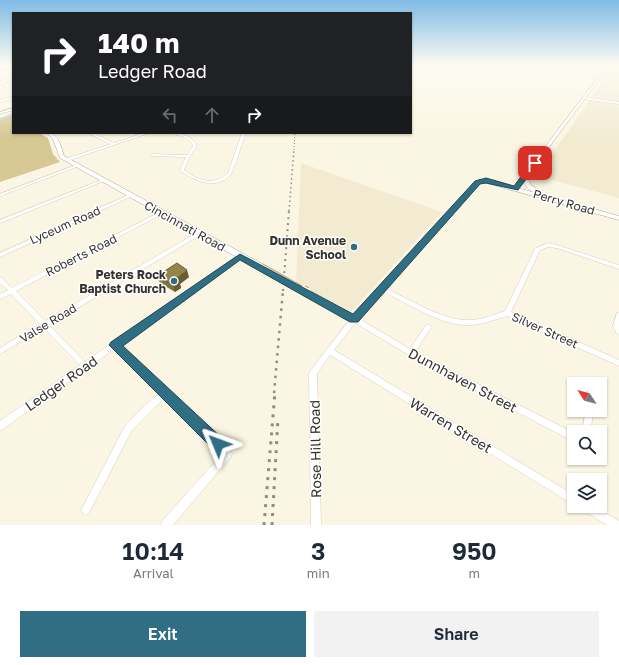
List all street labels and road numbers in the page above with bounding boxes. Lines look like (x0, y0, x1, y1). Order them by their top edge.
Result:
street label: Perry Road (531, 186, 597, 218)
street label: Cincinnati Road (142, 198, 228, 254)
street label: Lyceum Road (27, 203, 103, 247)
street label: Roberts Road (43, 231, 119, 279)
street label: Valse Road (17, 300, 79, 346)
street label: Silver Street (509, 309, 581, 351)
street label: Dunnhaven Street (406, 344, 520, 416)
street label: Ledger Road (21, 352, 101, 414)
street label: Warren Street (407, 394, 495, 456)
street label: Rose Hill Road (306, 400, 324, 498)

